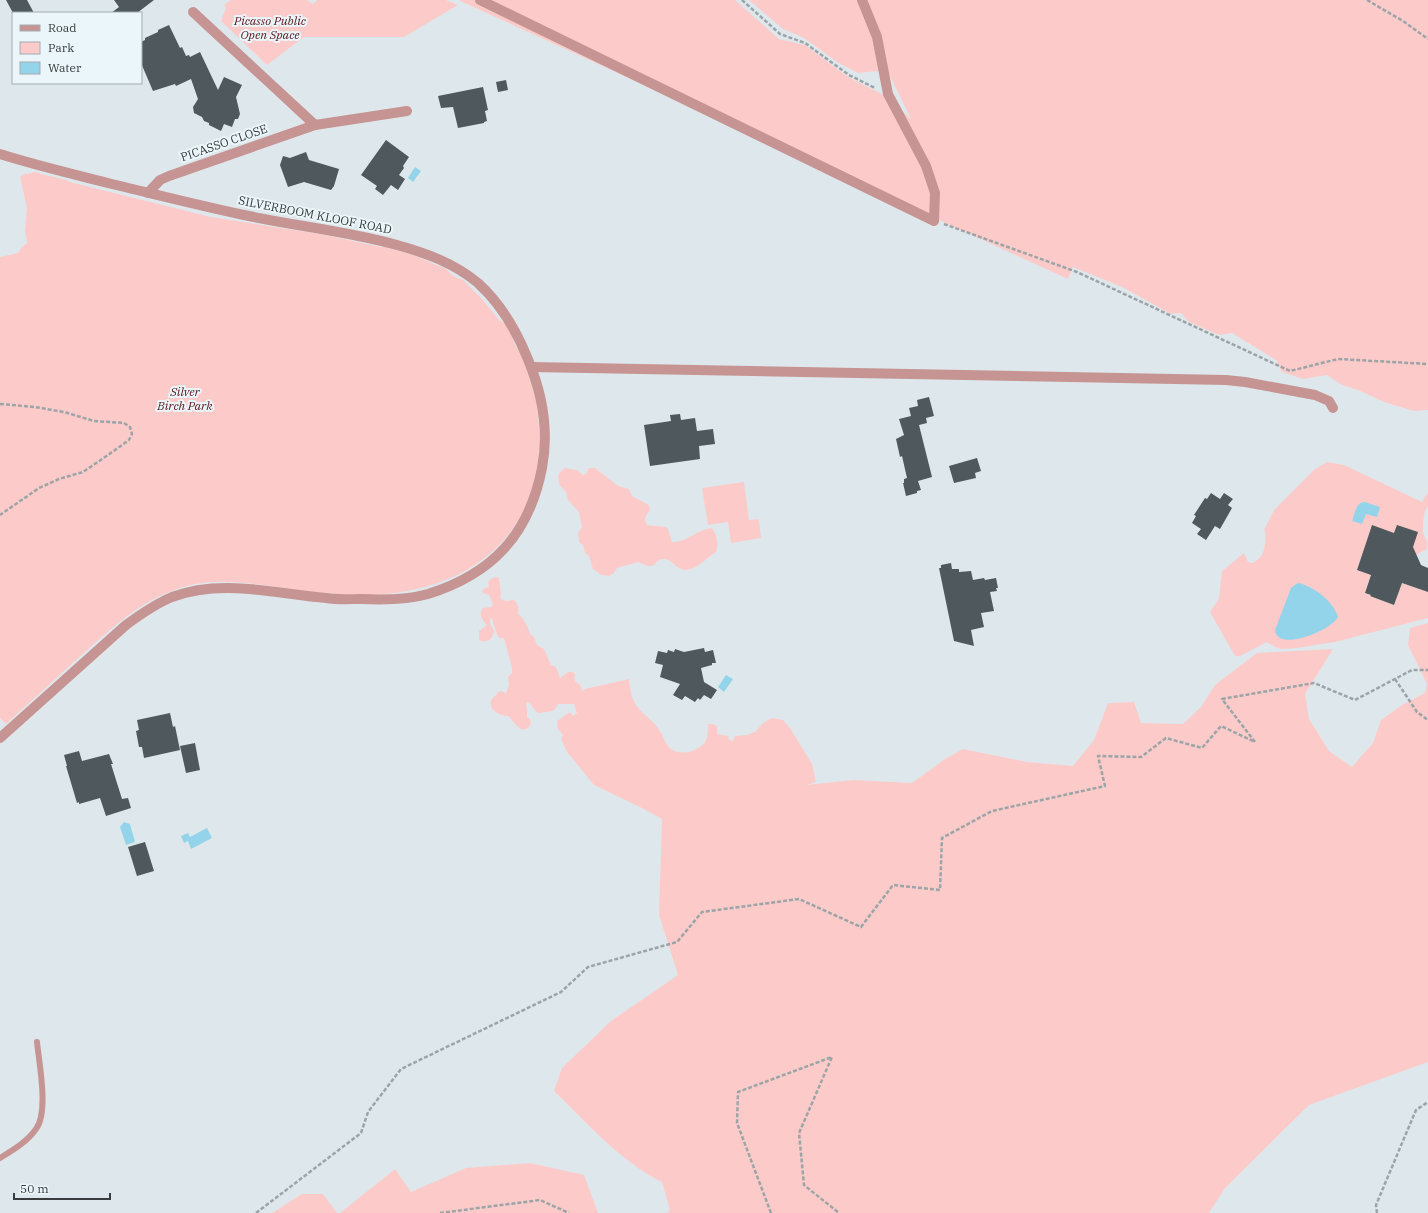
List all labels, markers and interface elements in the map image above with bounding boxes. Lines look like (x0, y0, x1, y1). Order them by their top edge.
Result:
legend (12, 12, 142, 84)
park label: Picasso Public Open Space (233, 13, 307, 42)
text: Road (48, 20, 77, 35)
text: Park (48, 40, 74, 55)
text: Water (48, 60, 82, 75)
street label: PICASSO CLOSE (178, 121, 269, 164)
street label: SILVERBOOM KLOOF ROAD (237, 192, 393, 237)
park label: Silver Birch Park (156, 384, 213, 413)
scale bar (14, 1175, 110, 1201)
text: 50 m (20, 1181, 49, 1196)

